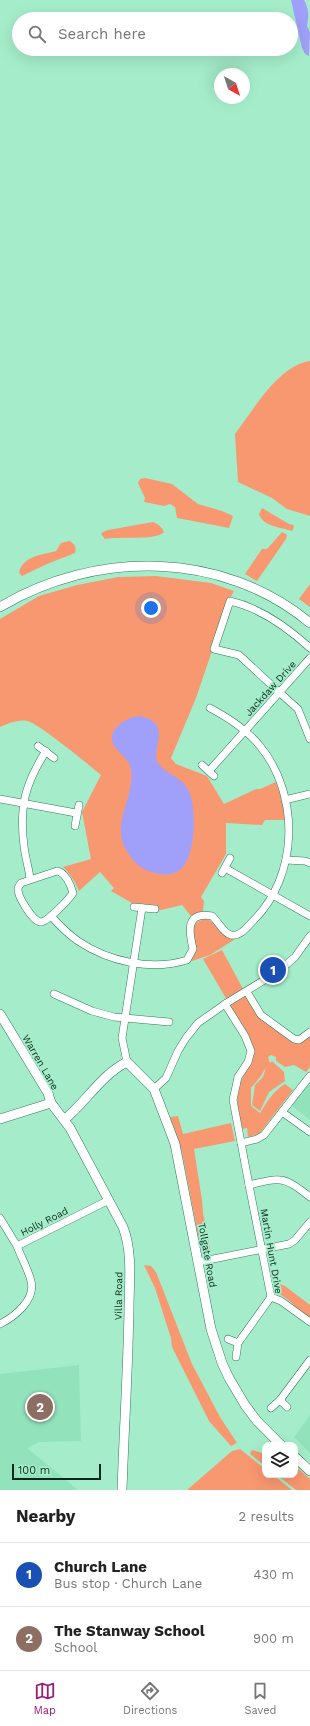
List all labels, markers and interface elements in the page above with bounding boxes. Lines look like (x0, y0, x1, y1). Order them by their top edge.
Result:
search box (12, 12, 298, 56)
icon: search (26, 23, 48, 45)
text: Search here (58, 25, 146, 43)
north arrow (214, 68, 250, 104)
your location (141, 598, 161, 618)
street label: Jackdaw Drive (243, 658, 298, 718)
pin: 1 (260, 955, 286, 985)
street label: Warren Lane (20, 1033, 61, 1092)
street label: Holly Road (19, 1205, 70, 1238)
street label: Martin Hunt Drive (259, 1208, 284, 1295)
street label: Tollgate Road (196, 1222, 219, 1288)
street label: Villa Road (113, 1272, 124, 1320)
pin: 2 (27, 1392, 53, 1422)
map controls (262, 1442, 298, 1478)
button: layers (262, 1442, 298, 1478)
scale bar (12, 1462, 101, 1481)
text: 100 m (18, 1464, 50, 1477)
text: Nearby (16, 1506, 75, 1526)
text: 2 results (239, 1509, 294, 1524)
text: Church Lane (54, 1558, 147, 1576)
text: 1 (26, 1567, 32, 1582)
text: 430 m (254, 1567, 294, 1582)
text: Bus stop · Church Lane (54, 1576, 202, 1591)
text: The Stanway School (54, 1622, 205, 1640)
text: 2 (25, 1631, 33, 1646)
text: 900 m (253, 1631, 294, 1646)
text: School (54, 1640, 97, 1655)
tab: Map (34, 1680, 56, 1717)
tab: Directions (123, 1680, 177, 1717)
tab: Saved (244, 1680, 276, 1717)

